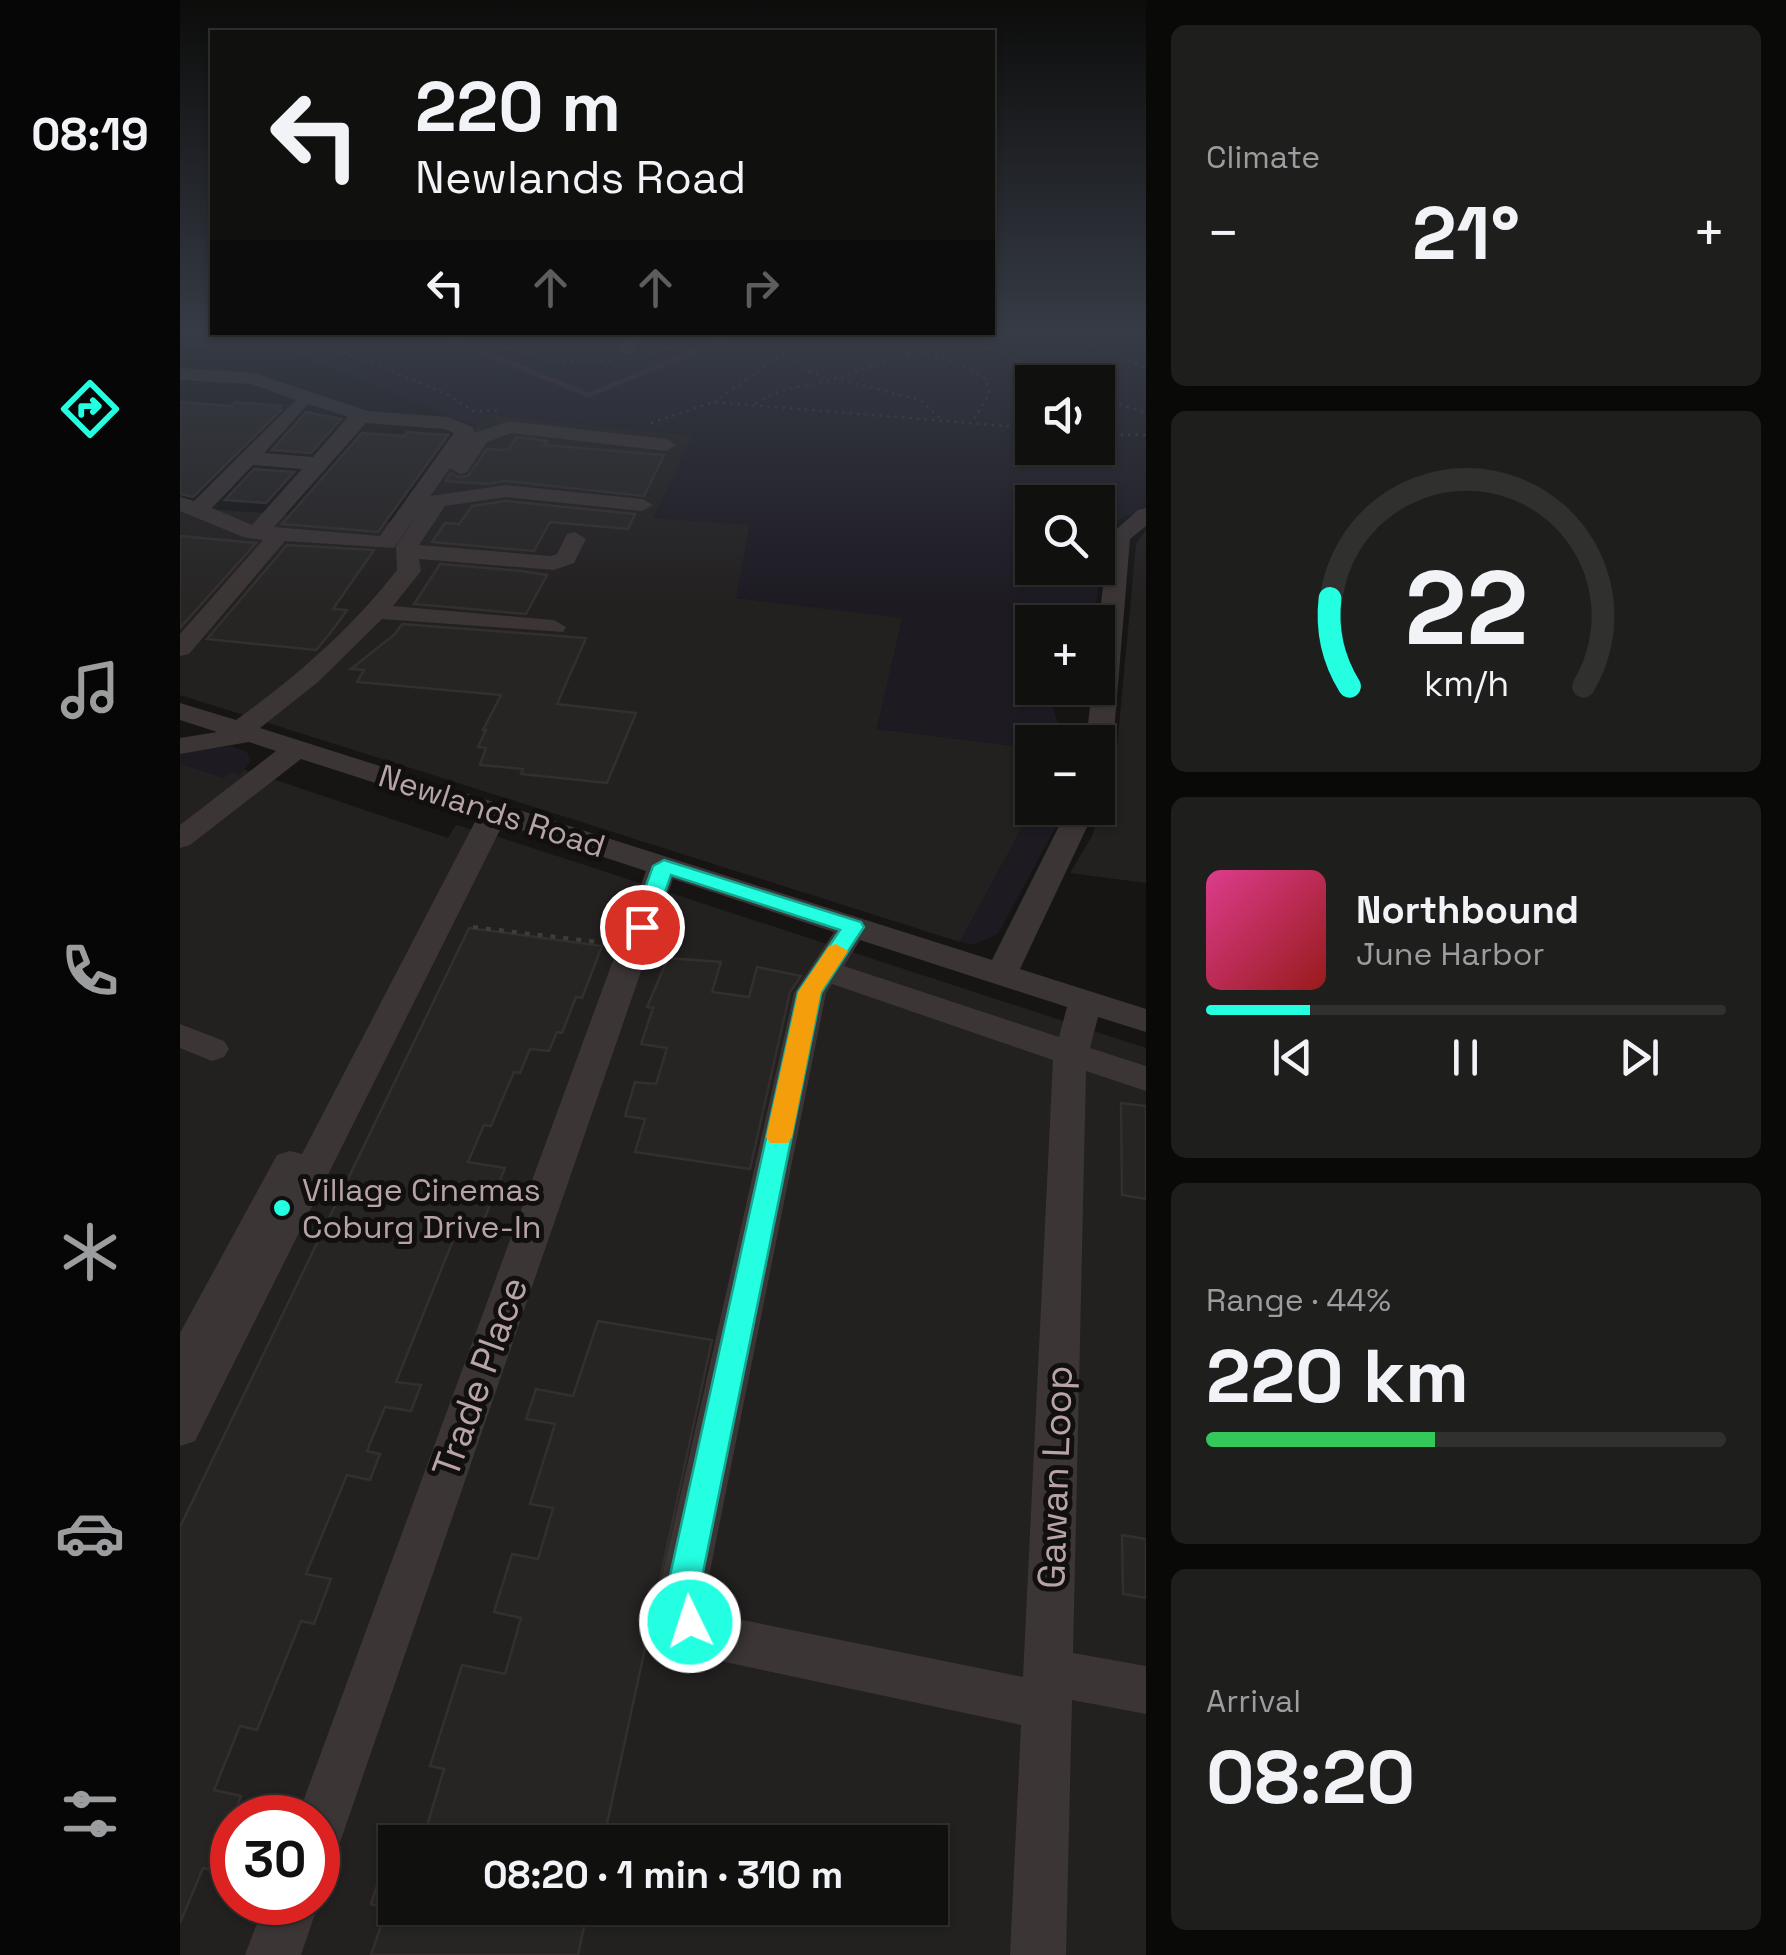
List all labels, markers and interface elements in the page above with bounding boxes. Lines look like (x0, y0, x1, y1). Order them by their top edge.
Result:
text: 220 m (415, 62, 621, 151)
icon: left (250, 70, 380, 200)
text: 08:19 (31, 106, 149, 163)
text: Climate (1206, 137, 1320, 177)
text: Newlands Road (415, 149, 746, 206)
text: 21° (1412, 185, 1520, 281)
text: − (1206, 198, 1240, 268)
text: + (1692, 198, 1726, 268)
icon: left (418, 260, 473, 315)
icon: ahead (523, 260, 578, 315)
icon: ahead (628, 260, 683, 315)
icon: right (733, 260, 788, 315)
map controls (1015, 365, 1115, 825)
button: sound (1015, 365, 1115, 465)
icon: directions (55, 374, 125, 444)
button: search (1015, 485, 1115, 585)
text: 22 (1404, 542, 1528, 674)
button: + (1015, 605, 1115, 705)
icon: music (55, 655, 125, 725)
text: km/h (1423, 661, 1509, 706)
button: − (1015, 725, 1115, 825)
street label: Newlands Road (374, 756, 610, 866)
pin (600, 885, 685, 970)
text: Northbound (1356, 886, 1579, 934)
icon: arrive (615, 900, 670, 955)
text: June Harbor (1356, 934, 1544, 974)
icon: phone (55, 936, 125, 1006)
icon: previous (1265, 1030, 1320, 1085)
icon: pause (1438, 1030, 1493, 1085)
icon: next (1612, 1030, 1667, 1085)
place label: Village Cinemas Coburg Drive-In (302, 1170, 541, 1247)
marker: Village Cinemas Coburg Drive-In (271, 1197, 293, 1219)
icon: climate (55, 1217, 125, 1287)
street label: Trade Place (422, 1270, 538, 1484)
text: Range · 44% (1206, 1280, 1391, 1320)
text: 220 km (1206, 1328, 1469, 1424)
street label: Gawan Loop (1027, 1364, 1083, 1590)
icon: car (55, 1498, 125, 1568)
position arrow (638, 1570, 742, 1674)
text: Arrival (1206, 1681, 1301, 1721)
text: 08:20 (1206, 1729, 1415, 1825)
icon: filters (55, 1779, 125, 1849)
speed limit sign: 30 (210, 1795, 340, 1925)
text: 08:20 · 1 min · 310 m (483, 1851, 843, 1899)

